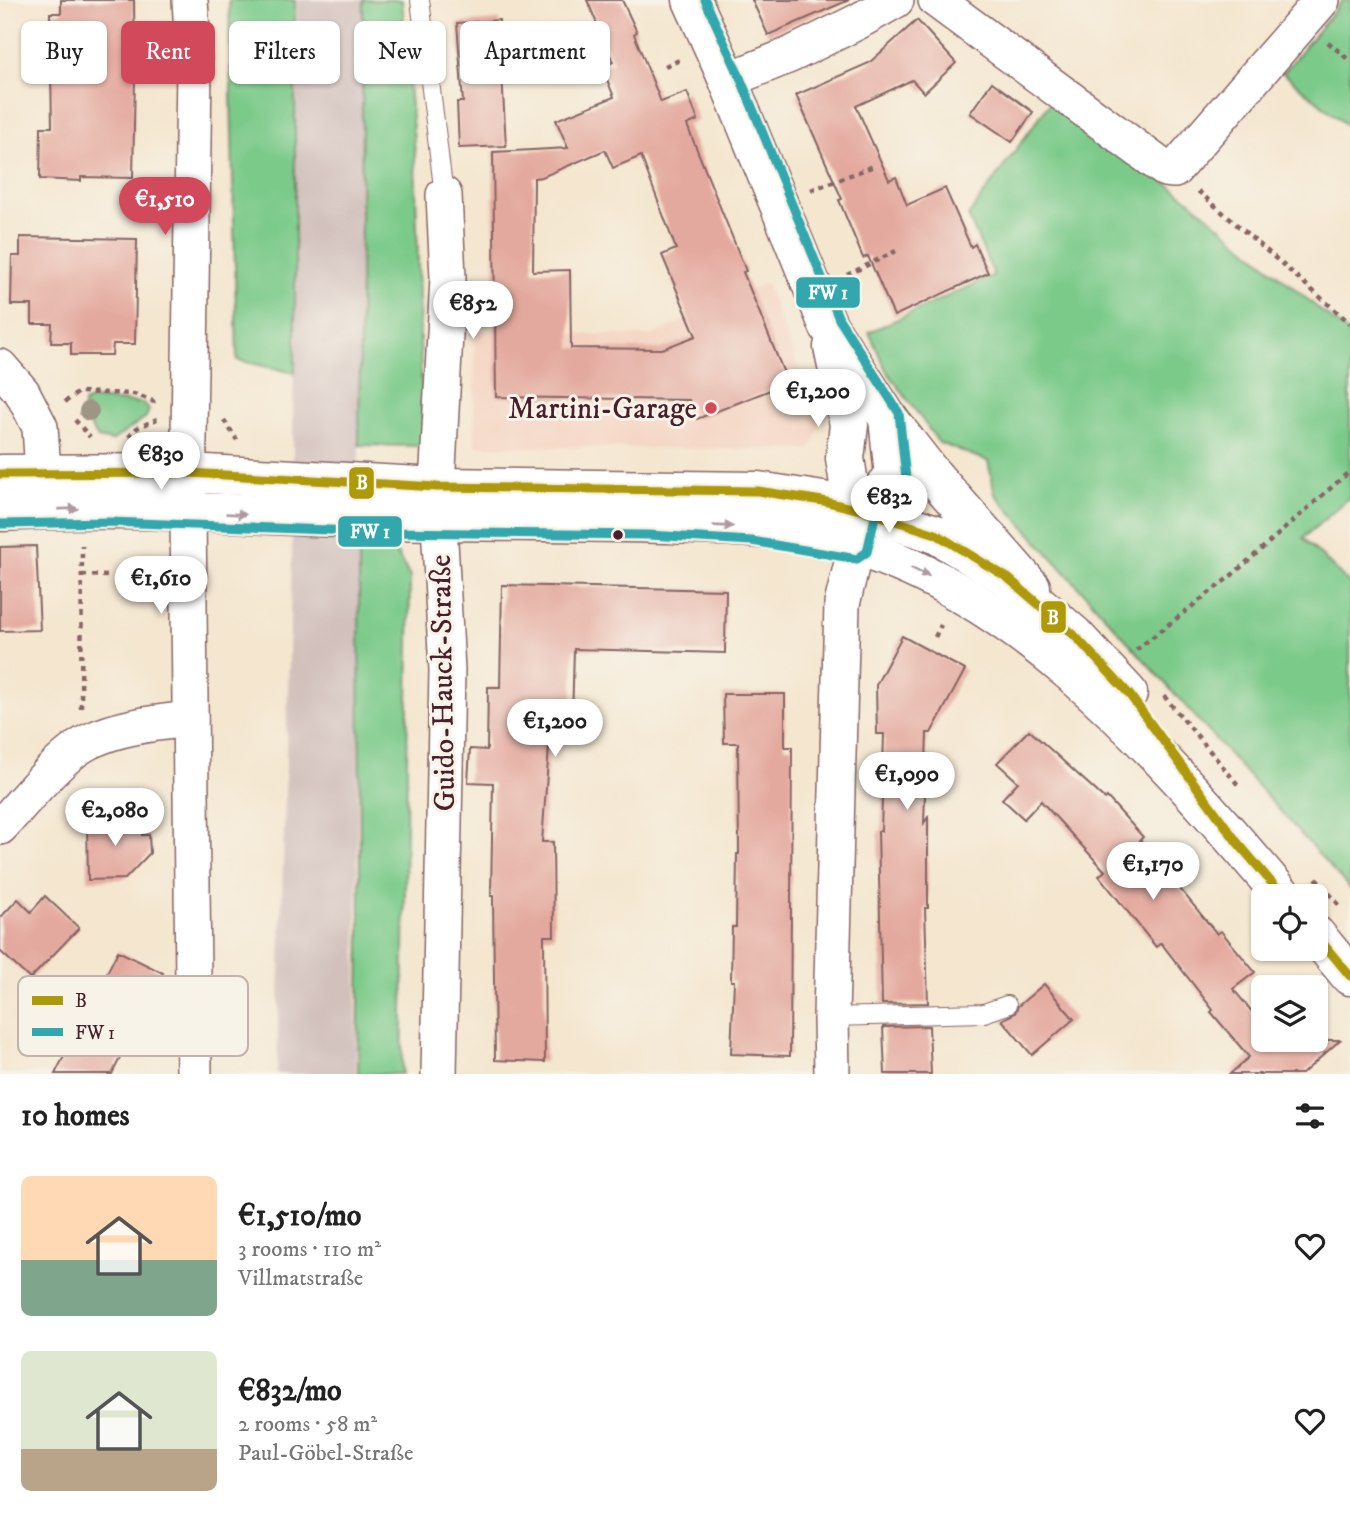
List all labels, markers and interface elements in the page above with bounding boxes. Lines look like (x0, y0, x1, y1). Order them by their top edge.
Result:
chip: Buy (21, 21, 107, 84)
chip: Rent (121, 21, 215, 84)
chip: Filters (229, 21, 340, 84)
chip: New (354, 21, 446, 84)
chip: Apartment (460, 21, 610, 84)
pin: €1,510 (108, 177, 222, 237)
text: €1,510 (135, 185, 195, 214)
line badge: FW 1 (795, 276, 861, 309)
pin: €852 (432, 282, 514, 341)
text: FW 1 (808, 282, 848, 305)
text: €852 (449, 289, 497, 318)
pin: €1,200 (761, 370, 875, 429)
text: €1,200 (786, 377, 850, 406)
place label: Martini-Garage (508, 391, 697, 428)
marker: Martini-Garage (703, 400, 719, 416)
pin: €830 (120, 433, 202, 492)
text: €830 (138, 440, 184, 469)
line badge: B (348, 466, 375, 500)
text: B (356, 472, 368, 495)
pin: €832 (848, 476, 930, 535)
text: €832 (867, 483, 911, 512)
one-way arrow (57, 504, 79, 515)
one-way arrow (225, 509, 247, 520)
line badge: FW 1 (337, 515, 403, 548)
text: FW 1 (350, 521, 390, 544)
one-way arrow (712, 521, 734, 532)
unlabelled marker (611, 528, 625, 542)
street label: Guido-Hauck-Straße (423, 554, 464, 812)
pin: €1,610 (104, 556, 218, 616)
text: €1,610 (131, 564, 191, 593)
one-way arrow (909, 567, 930, 578)
line badge: B (1040, 600, 1067, 634)
text: B (1047, 607, 1059, 630)
pin: €1,200 (498, 700, 612, 759)
text: €1,200 (523, 707, 587, 736)
pin: €1,090 (850, 752, 964, 812)
text: €1,090 (875, 760, 939, 789)
pin: €2,080 (58, 788, 172, 848)
text: €2,080 (81, 796, 149, 825)
pin: €1,170 (1096, 842, 1210, 902)
text: €1,170 (1122, 850, 1184, 879)
map controls (1251, 884, 1328, 1052)
button: locate (1251, 884, 1328, 961)
button: layers (1251, 975, 1328, 1052)
legend (18, 976, 248, 1056)
text: B (75, 990, 87, 1013)
text: FW 1 (75, 1022, 115, 1045)
icon: filters (1291, 1097, 1329, 1135)
text: 10 homes (21, 1098, 130, 1135)
text: €1,510/mo (238, 1198, 361, 1235)
icon: home (77, 1204, 161, 1288)
icon: heart (1291, 1227, 1329, 1265)
text: 3 rooms · 110 m² (238, 1235, 381, 1264)
text: Villmatstraße (238, 1264, 363, 1293)
text: €832/mo (238, 1373, 342, 1410)
icon: home (77, 1379, 161, 1463)
icon: heart (1291, 1402, 1329, 1440)
text: 2 rooms · 58 m² (238, 1410, 377, 1439)
text: Paul-Göbel-Straße (238, 1439, 413, 1468)

